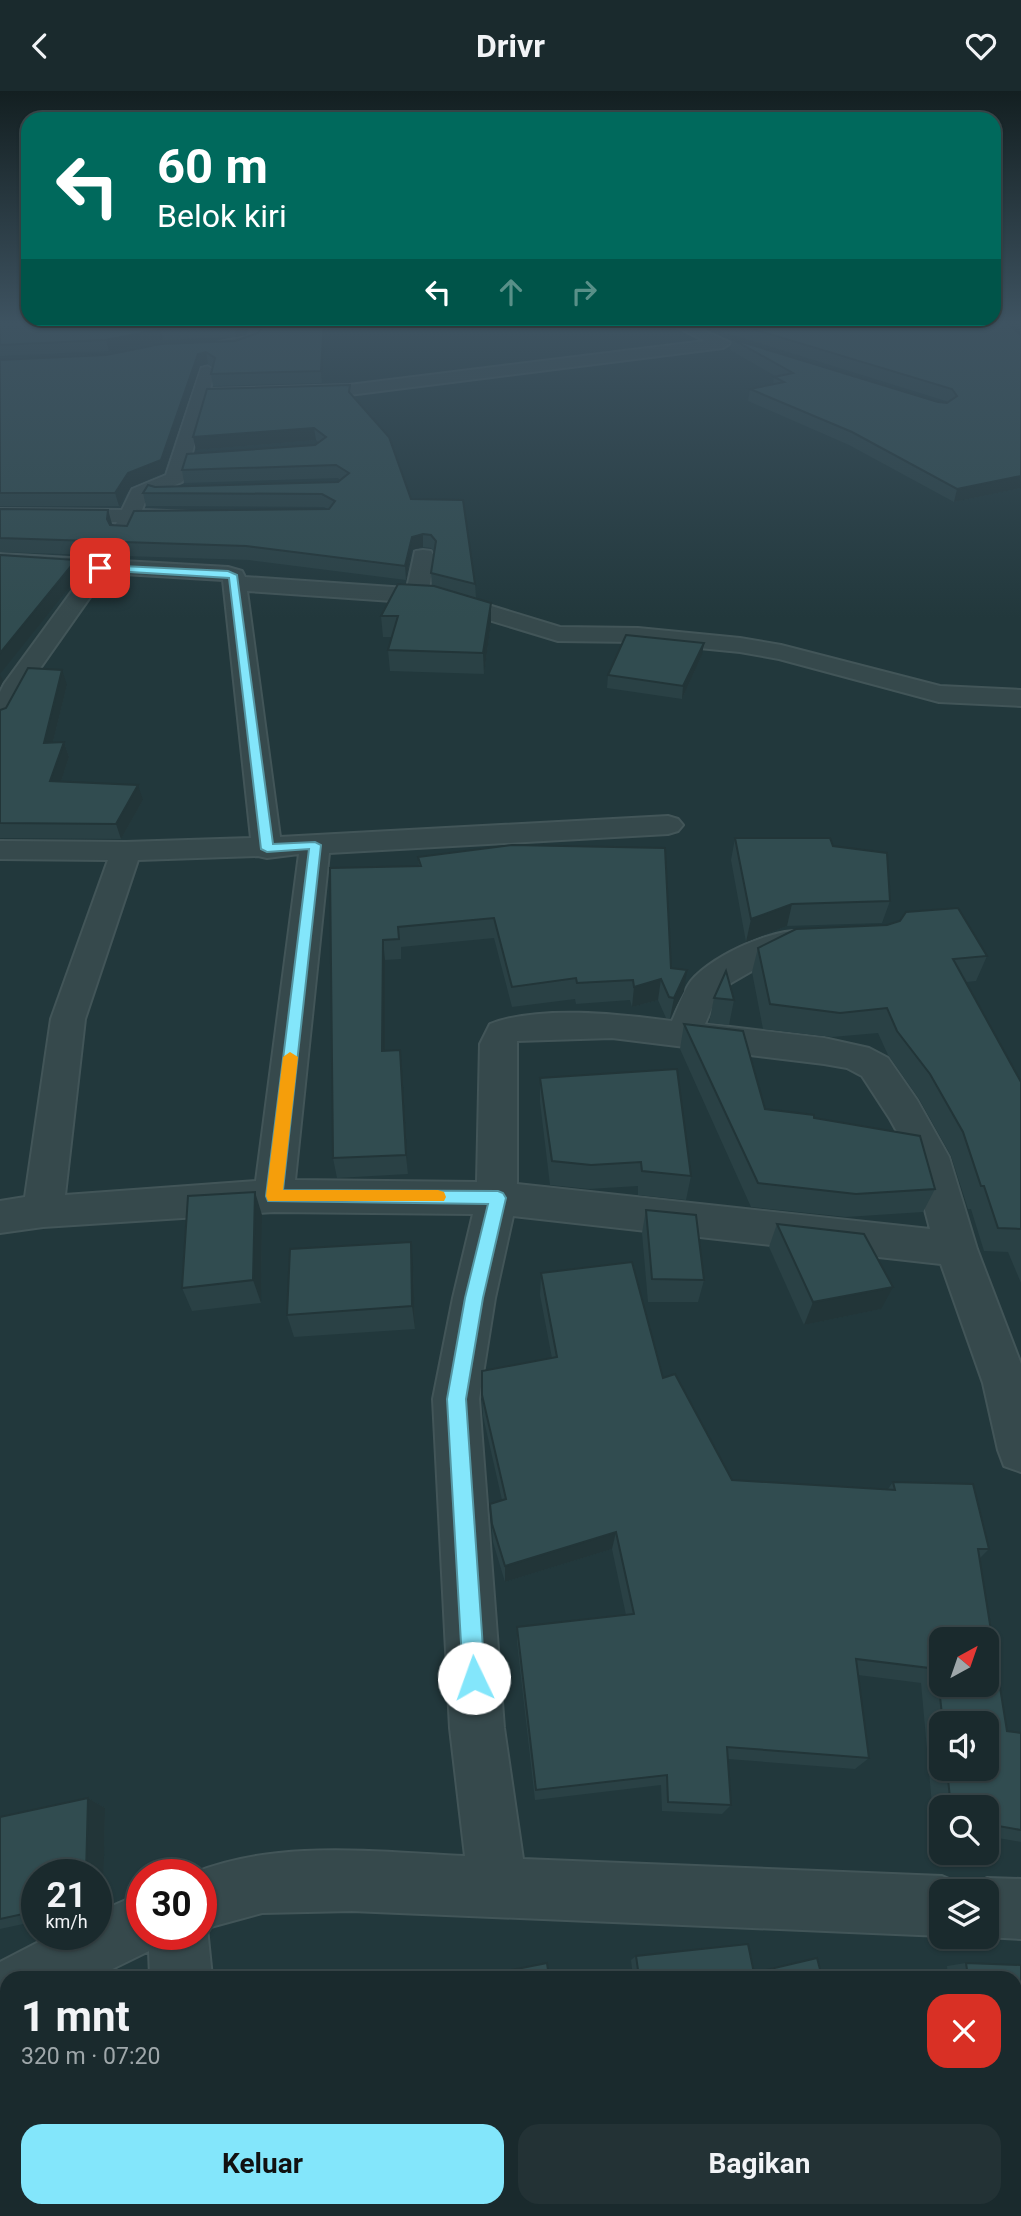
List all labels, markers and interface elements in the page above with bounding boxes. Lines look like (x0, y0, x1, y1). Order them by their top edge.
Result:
icon: back (21, 27, 59, 65)
text: Drivr (476, 27, 545, 65)
icon: heart (962, 27, 1000, 65)
text: 60 m (157, 138, 268, 195)
icon: left (42, 140, 133, 231)
text: Belok kiri (157, 197, 287, 235)
icon: left (419, 273, 457, 311)
icon: ahead (492, 273, 530, 311)
icon: right (565, 273, 603, 311)
pin (70, 538, 130, 598)
icon: arrive (81, 549, 119, 587)
north arrow (929, 1627, 999, 1697)
map controls (929, 1627, 999, 1949)
position arrow (437, 1641, 511, 1715)
button: sound (929, 1711, 999, 1781)
button: search (929, 1795, 999, 1865)
speed limit sign: 30 (126, 1859, 217, 1950)
text: 21 (46, 1875, 87, 1916)
button: layers (929, 1879, 999, 1949)
text: km/h (45, 1911, 88, 1932)
text: 1 mnt (21, 1992, 130, 2041)
button: close (927, 1994, 1001, 2068)
text: 320 m · 07:20 (21, 2043, 160, 2070)
button: Keluar (21, 2124, 504, 2204)
button: Bagikan (518, 2124, 1001, 2204)

